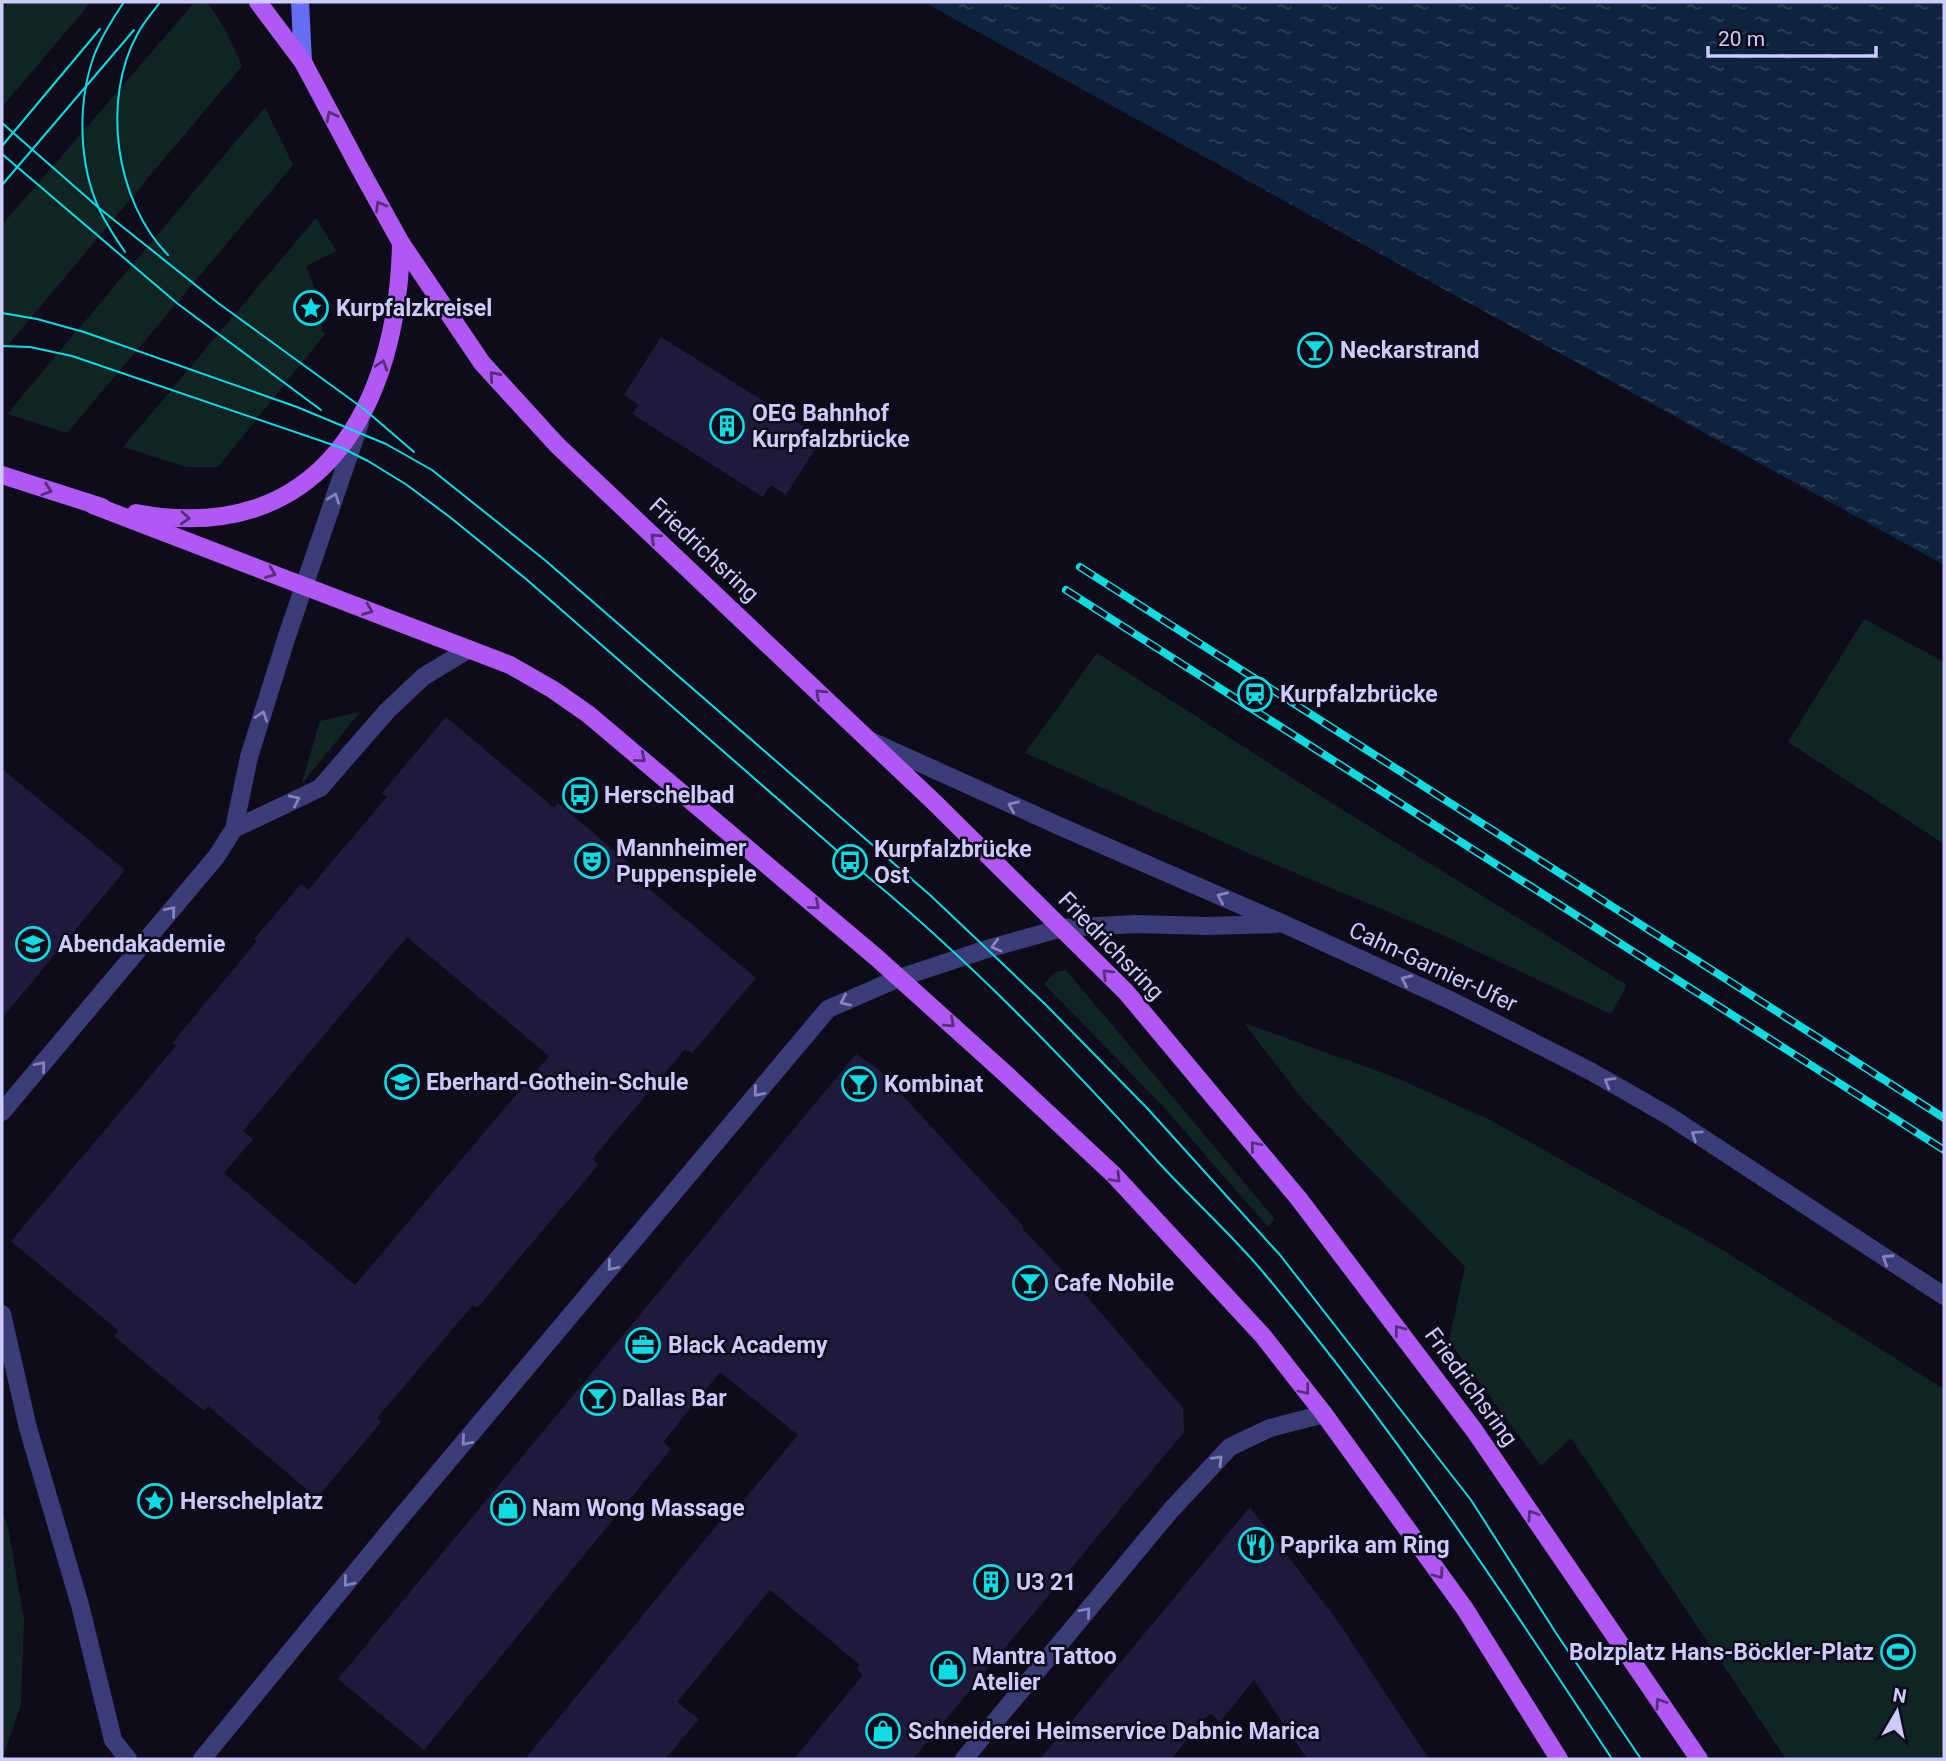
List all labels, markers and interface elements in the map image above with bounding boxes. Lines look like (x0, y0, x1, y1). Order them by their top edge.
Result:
scale bar (1708, 14, 1876, 58)
text: 20 m (1718, 27, 1765, 51)
one-way arrow (326, 110, 340, 123)
one-way arrow (375, 201, 388, 214)
place icon: Kurpfalzkreisel (292, 289, 330, 327)
place label: Kurpfalzkreisel (336, 295, 492, 322)
bar icon: Neckarstrand (1296, 331, 1334, 369)
place label: Neckarstrand (1340, 337, 1479, 364)
one-way arrow (374, 359, 389, 371)
one-way arrow (490, 371, 502, 384)
place label: OEG Bahnhof Kurpfalzbrücke (752, 400, 910, 453)
building icon: OEG Bahnhof Kurpfalzbrücke (708, 407, 746, 445)
one-way arrow (41, 482, 53, 496)
one-way arrow (326, 492, 340, 504)
street label: Friedrichsring (644, 492, 764, 608)
one-way arrow (179, 511, 190, 526)
one-way arrow (650, 533, 663, 546)
one-way arrow (265, 564, 277, 578)
one-way arrow (361, 602, 373, 616)
station icon: Kurpfalzbrücke (1236, 675, 1274, 713)
place label: Kurpfalzbrücke (1280, 681, 1438, 708)
one-way arrow (816, 689, 829, 702)
one-way arrow (254, 710, 268, 722)
one-way arrow (632, 750, 645, 762)
bus stop icon: Herschelbad (561, 776, 599, 814)
place label: Herschelbad (604, 782, 734, 809)
one-way arrow (288, 794, 300, 808)
one-way arrow (1008, 800, 1021, 814)
place label: Mannheimer Puppenspiele (616, 835, 757, 888)
place label: Kurpfalzbrücke Ost (874, 836, 1032, 889)
theatre icon: Mannheimer Puppenspiele (573, 842, 611, 880)
bus stop icon: Kurpfalzbrücke Ost (831, 843, 869, 881)
street label: Friedrichsring (1053, 886, 1169, 1006)
one-way arrow (1217, 891, 1229, 905)
one-way arrow (806, 897, 819, 909)
one-way arrow (163, 906, 175, 919)
street label: Cahn-Garnier-Ufer (1345, 916, 1522, 1018)
school or university icon: Abendakademie (14, 925, 52, 963)
place label: Abendakademie (58, 931, 225, 958)
one-way arrow (990, 938, 1002, 952)
one-way arrow (1103, 969, 1116, 982)
one-way arrow (1401, 974, 1413, 988)
one-way arrow (840, 993, 852, 1007)
one-way arrow (941, 1015, 954, 1028)
one-way arrow (33, 1061, 45, 1074)
school or university icon: Eberhard-Gothein-Schule (383, 1063, 421, 1101)
bar icon: Kombinat (840, 1065, 878, 1103)
place label: Eberhard-Gothein-Schule (426, 1069, 688, 1096)
place label: Kombinat (884, 1071, 983, 1098)
one-way arrow (1604, 1077, 1617, 1090)
one-way arrow (754, 1084, 766, 1097)
one-way arrow (1691, 1130, 1704, 1143)
one-way arrow (1251, 1142, 1263, 1155)
one-way arrow (1108, 1170, 1121, 1183)
one-way arrow (1882, 1254, 1895, 1267)
one-way arrow (608, 1258, 620, 1271)
bar icon: Cafe Nobile (1011, 1264, 1049, 1302)
place label: Cafe Nobile (1054, 1270, 1174, 1297)
street label: Friedrichsring (1419, 1322, 1523, 1452)
office icon: Black Academy (624, 1326, 662, 1364)
one-way arrow (1395, 1326, 1407, 1338)
place label: Black Academy (668, 1332, 828, 1359)
bar icon: Dallas Bar (579, 1379, 617, 1417)
one-way arrow (1297, 1382, 1310, 1394)
place label: Dallas Bar (622, 1385, 727, 1412)
one-way arrow (462, 1432, 474, 1445)
one-way arrow (1210, 1455, 1222, 1468)
place icon: Herschelplatz (136, 1482, 174, 1520)
place label: Herschelplatz (180, 1488, 323, 1515)
shop icon: Nam Wong Massage (489, 1489, 527, 1527)
place label: Nam Wong Massage (532, 1495, 745, 1522)
one-way arrow (1528, 1510, 1540, 1523)
restaurant icon: Paprika am Ring (1237, 1526, 1275, 1564)
place label: Paprika am Ring (1280, 1532, 1450, 1559)
building icon: U3 21 (972, 1563, 1010, 1601)
one-way arrow (1431, 1566, 1443, 1579)
place label: U3 21 (1016, 1569, 1076, 1596)
one-way arrow (344, 1573, 356, 1586)
one-way arrow (1078, 1608, 1090, 1621)
sports icon: Bolzplatz Hans-Böckler-Platz (1879, 1633, 1917, 1671)
place label: Bolzplatz Hans-Böckler-Platz (1569, 1639, 1874, 1666)
place label: Mantra Tattoo Atelier (972, 1643, 1117, 1696)
shop icon: Mantra Tattoo Atelier (929, 1650, 967, 1688)
north arrow (1862, 1677, 1932, 1747)
text: N (1891, 1683, 1908, 1708)
one-way arrow (1656, 1698, 1668, 1711)
shop icon: Schneiderei Heimservice Dabnic Marica (864, 1712, 902, 1750)
place label: Schneiderei Heimservice Dabnic Marica (908, 1718, 1320, 1745)

